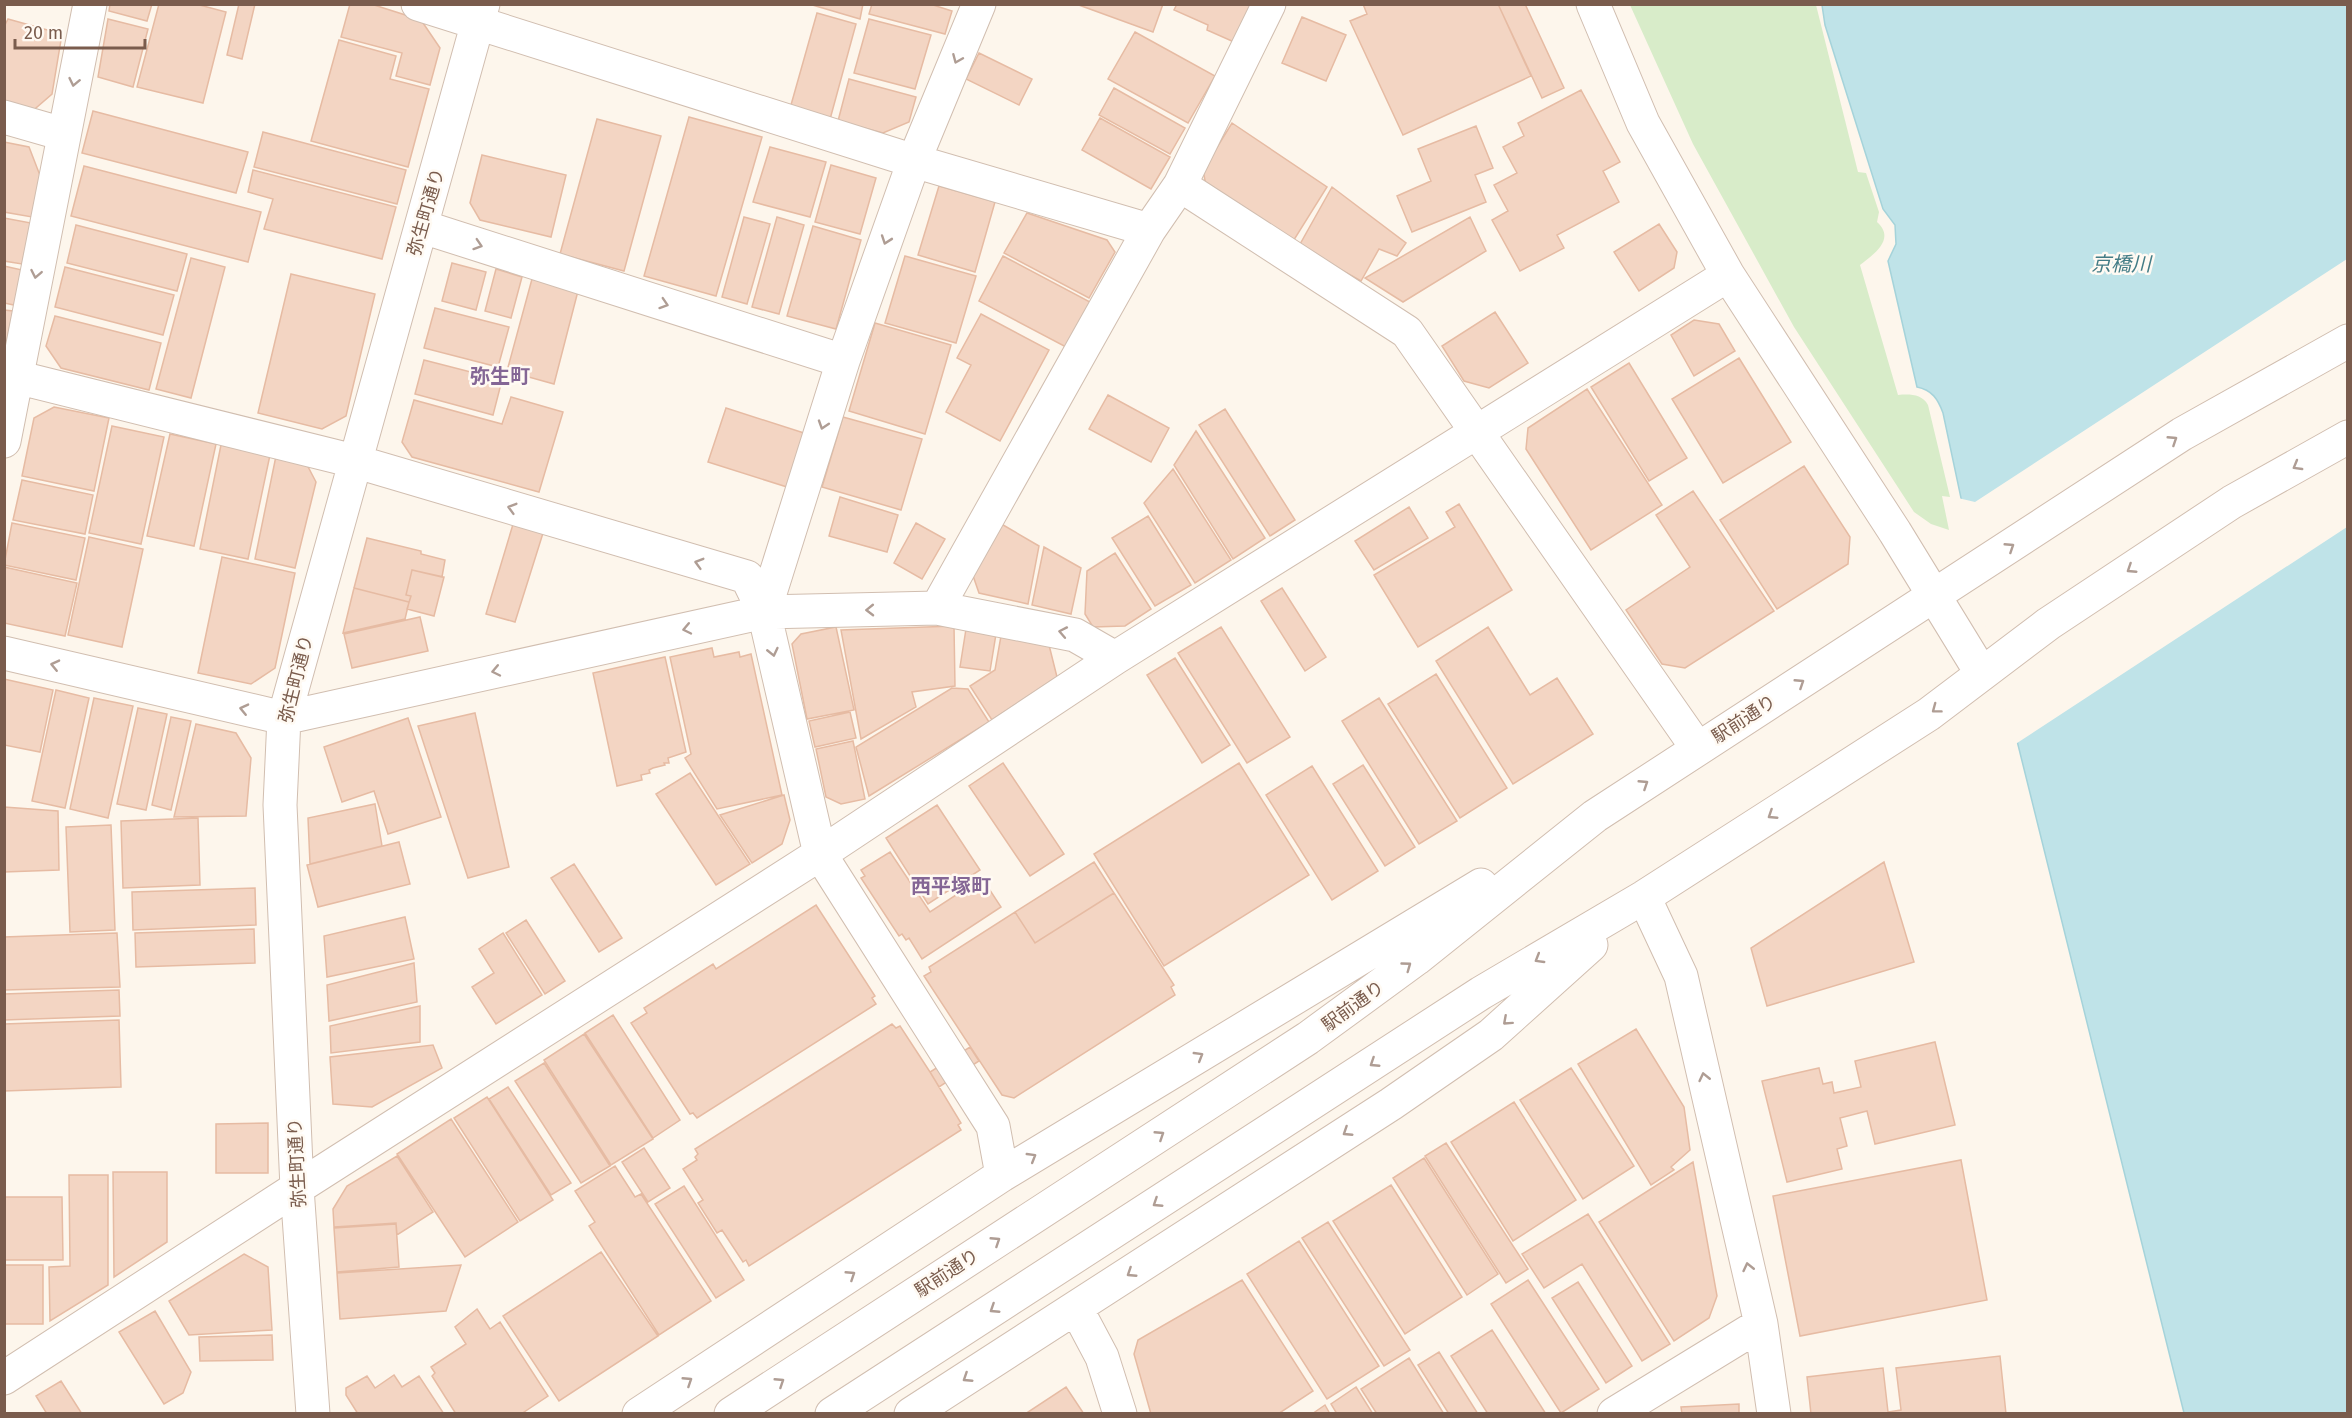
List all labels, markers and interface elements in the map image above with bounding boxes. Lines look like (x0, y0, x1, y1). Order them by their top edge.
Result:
scale bar (15, 12, 146, 50)
text: 20 m (24, 22, 63, 44)
one-way arrow (952, 52, 964, 63)
one-way arrow (68, 77, 81, 87)
street label: 弥生町通り (403, 166, 449, 258)
one-way arrow (881, 234, 894, 245)
one-way arrow (472, 237, 483, 250)
water label: 京橋川 (2091, 252, 2153, 276)
one-way arrow (30, 268, 43, 278)
one-way arrow (658, 297, 669, 309)
district label: 弥生町 (470, 364, 530, 388)
one-way arrow (818, 419, 830, 430)
one-way arrow (2167, 436, 2177, 448)
one-way arrow (2293, 458, 2303, 470)
one-way arrow (507, 503, 518, 515)
one-way arrow (2003, 543, 2014, 554)
one-way arrow (694, 558, 705, 570)
one-way arrow (2127, 561, 2137, 573)
one-way arrow (866, 603, 875, 616)
one-way arrow (682, 622, 692, 635)
one-way arrow (1058, 626, 1068, 639)
street label: 弥生町通り (274, 633, 318, 725)
one-way arrow (766, 647, 779, 657)
one-way arrow (50, 659, 60, 672)
one-way arrow (491, 664, 501, 677)
one-way arrow (1794, 680, 1805, 691)
street label: 駅前通り (1708, 690, 1780, 748)
one-way arrow (1931, 702, 1942, 713)
one-way arrow (240, 704, 250, 717)
one-way arrow (1637, 780, 1648, 791)
one-way arrow (1768, 808, 1779, 819)
district label: 西平塚町 (911, 874, 991, 898)
one-way arrow (1535, 952, 1545, 963)
one-way arrow (1401, 962, 1412, 973)
street label: 駅前通り (1317, 976, 1389, 1036)
one-way arrow (1503, 1014, 1514, 1025)
one-way arrow (1193, 1052, 1203, 1064)
one-way arrow (1370, 1055, 1380, 1067)
one-way arrow (1698, 1072, 1711, 1082)
street label: 弥生町通り (284, 1117, 310, 1209)
one-way arrow (1343, 1125, 1353, 1137)
one-way arrow (1153, 1131, 1164, 1142)
one-way arrow (1026, 1153, 1036, 1165)
one-way arrow (1153, 1196, 1164, 1207)
one-way arrow (989, 1237, 1000, 1248)
street label: 駅前通り (911, 1244, 983, 1302)
one-way arrow (1742, 1262, 1755, 1272)
one-way arrow (1127, 1266, 1138, 1277)
one-way arrow (845, 1270, 855, 1282)
one-way arrow (989, 1302, 1000, 1313)
one-way arrow (962, 1371, 973, 1382)
one-way arrow (682, 1377, 692, 1389)
one-way arrow (774, 1377, 784, 1389)

